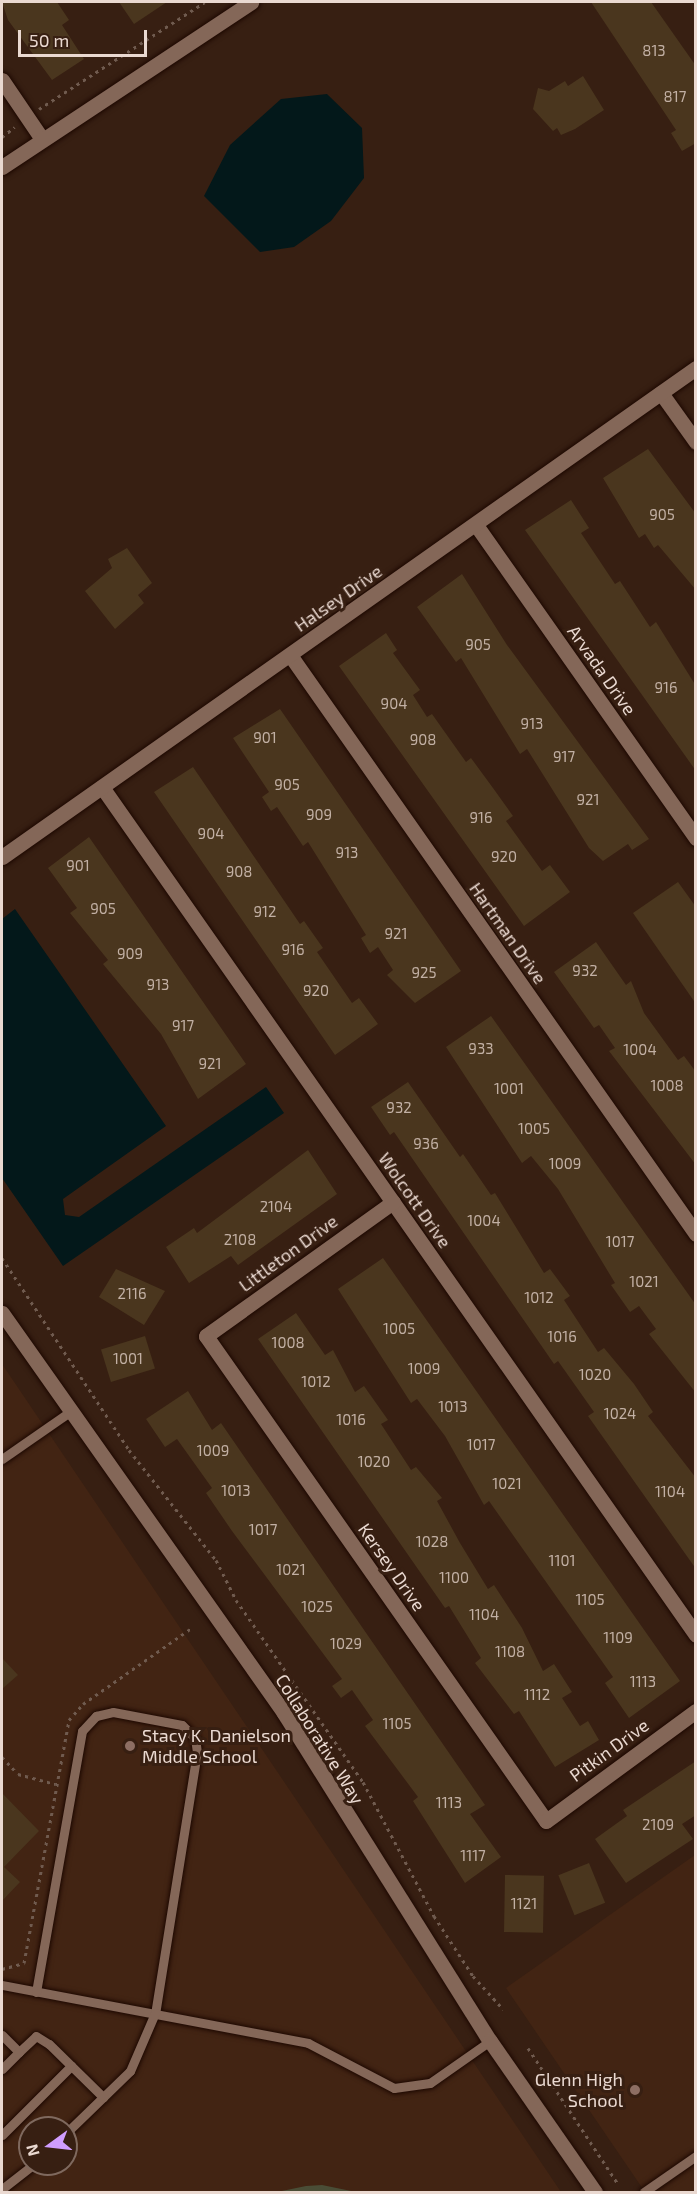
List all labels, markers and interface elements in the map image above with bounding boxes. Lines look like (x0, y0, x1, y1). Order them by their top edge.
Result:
scale bar (21, 18, 150, 56)
text: 50 m (29, 29, 69, 51)
house number: 813 (642, 42, 666, 60)
house number: 817 (664, 88, 686, 106)
house number: 905 (649, 506, 675, 524)
street label: Halsey Drive (290, 560, 386, 636)
street label: Arvada Drive (563, 621, 641, 719)
house number: 905 (465, 636, 491, 654)
house number: 916 (654, 679, 678, 697)
house number: 904 (381, 695, 407, 713)
house number: 913 (521, 715, 543, 733)
house number: 901 (253, 729, 277, 747)
house number: 908 (410, 731, 436, 749)
house number: 917 (553, 748, 575, 766)
house number: 905 (274, 776, 300, 794)
house number: 921 (577, 791, 599, 809)
house number: 909 (306, 806, 332, 824)
house number: 916 (469, 809, 493, 827)
house number: 904 (198, 825, 224, 843)
house number: 913 (336, 844, 358, 862)
house number: 920 (491, 848, 517, 866)
house number: 901 (66, 857, 90, 875)
house number: 908 (226, 863, 252, 881)
street label: Hartman Drive (465, 878, 551, 988)
house number: 905 (90, 900, 116, 918)
house number: 912 (254, 903, 276, 921)
house number: 921 (385, 925, 407, 943)
house number: 916 (281, 941, 305, 959)
house number: 909 (117, 945, 143, 963)
house number: 932 (572, 962, 598, 980)
house number: 925 (411, 964, 437, 982)
house number: 913 (147, 976, 169, 994)
house number: 920 (303, 982, 329, 1000)
house number: 917 (172, 1017, 194, 1035)
house number: 933 (468, 1040, 494, 1058)
house number: 1004 (623, 1041, 657, 1059)
house number: 921 (199, 1055, 221, 1073)
house number: 1008 (650, 1077, 684, 1095)
house number: 1001 (494, 1080, 524, 1098)
house number: 932 (386, 1099, 412, 1117)
house number: 1005 (518, 1120, 550, 1138)
house number: 936 (413, 1135, 439, 1153)
street label: Wolcott Drive (374, 1148, 456, 1252)
house number: 1009 (549, 1155, 581, 1173)
house number: 2104 (260, 1198, 292, 1216)
street label: Littleton Drive (234, 1210, 342, 1296)
house number: 1004 (467, 1212, 501, 1230)
house number: 2108 (224, 1231, 256, 1249)
house number: 1017 (606, 1233, 634, 1251)
house number: 1021 (629, 1273, 659, 1291)
house number: 2116 (118, 1285, 146, 1303)
house number: 1012 (524, 1289, 554, 1307)
house number: 1005 (383, 1320, 415, 1338)
house number: 1016 (547, 1328, 577, 1346)
house number: 1008 (271, 1334, 305, 1352)
house number: 1001 (113, 1350, 143, 1368)
house number: 1009 (408, 1360, 440, 1378)
house number: 1020 (579, 1366, 611, 1384)
house number: 1012 (301, 1373, 331, 1391)
house number: 1013 (438, 1398, 468, 1416)
house number: 1024 (604, 1405, 636, 1423)
house number: 1016 (336, 1411, 366, 1429)
house number: 1017 (467, 1436, 495, 1454)
house number: 1009 (197, 1442, 229, 1460)
house number: 1020 (358, 1453, 390, 1471)
house number: 1021 (492, 1475, 522, 1493)
house number: 1013 (221, 1482, 251, 1500)
house number: 1104 (655, 1483, 685, 1501)
street label: Kersey Drive (354, 1519, 430, 1615)
house number: 1017 (249, 1521, 277, 1539)
house number: 1028 (416, 1533, 448, 1551)
house number: 1101 (549, 1552, 575, 1570)
house number: 1021 (276, 1561, 306, 1579)
house number: 1100 (439, 1569, 469, 1587)
house number: 1105 (575, 1591, 605, 1609)
house number: 1025 (301, 1598, 333, 1616)
house number: 1104 (469, 1606, 499, 1624)
house number: 1109 (603, 1629, 633, 1647)
house number: 1029 (330, 1635, 362, 1653)
house number: 1108 (495, 1643, 525, 1661)
street label: Collaborative Way (271, 1670, 369, 1808)
house number: 1113 (630, 1673, 656, 1691)
house number: 1112 (524, 1686, 550, 1704)
street label: Pitkin Drive (565, 1714, 653, 1786)
house number: 1105 (382, 1715, 412, 1733)
place label: Stacy K. Danielson Middle School (142, 1725, 291, 1768)
marker: Stacy K. Danielson Middle School (123, 1739, 137, 1753)
house number: 1113 (436, 1794, 462, 1812)
house number: 2109 (642, 1816, 674, 1834)
house number: 1117 (460, 1847, 486, 1865)
house number: 1121 (511, 1895, 537, 1913)
place label: Glenn High School (535, 2069, 623, 2112)
marker: Glenn High School (628, 2083, 642, 2097)
north arrow (18, 2116, 78, 2176)
text: N (21, 2142, 43, 2158)

